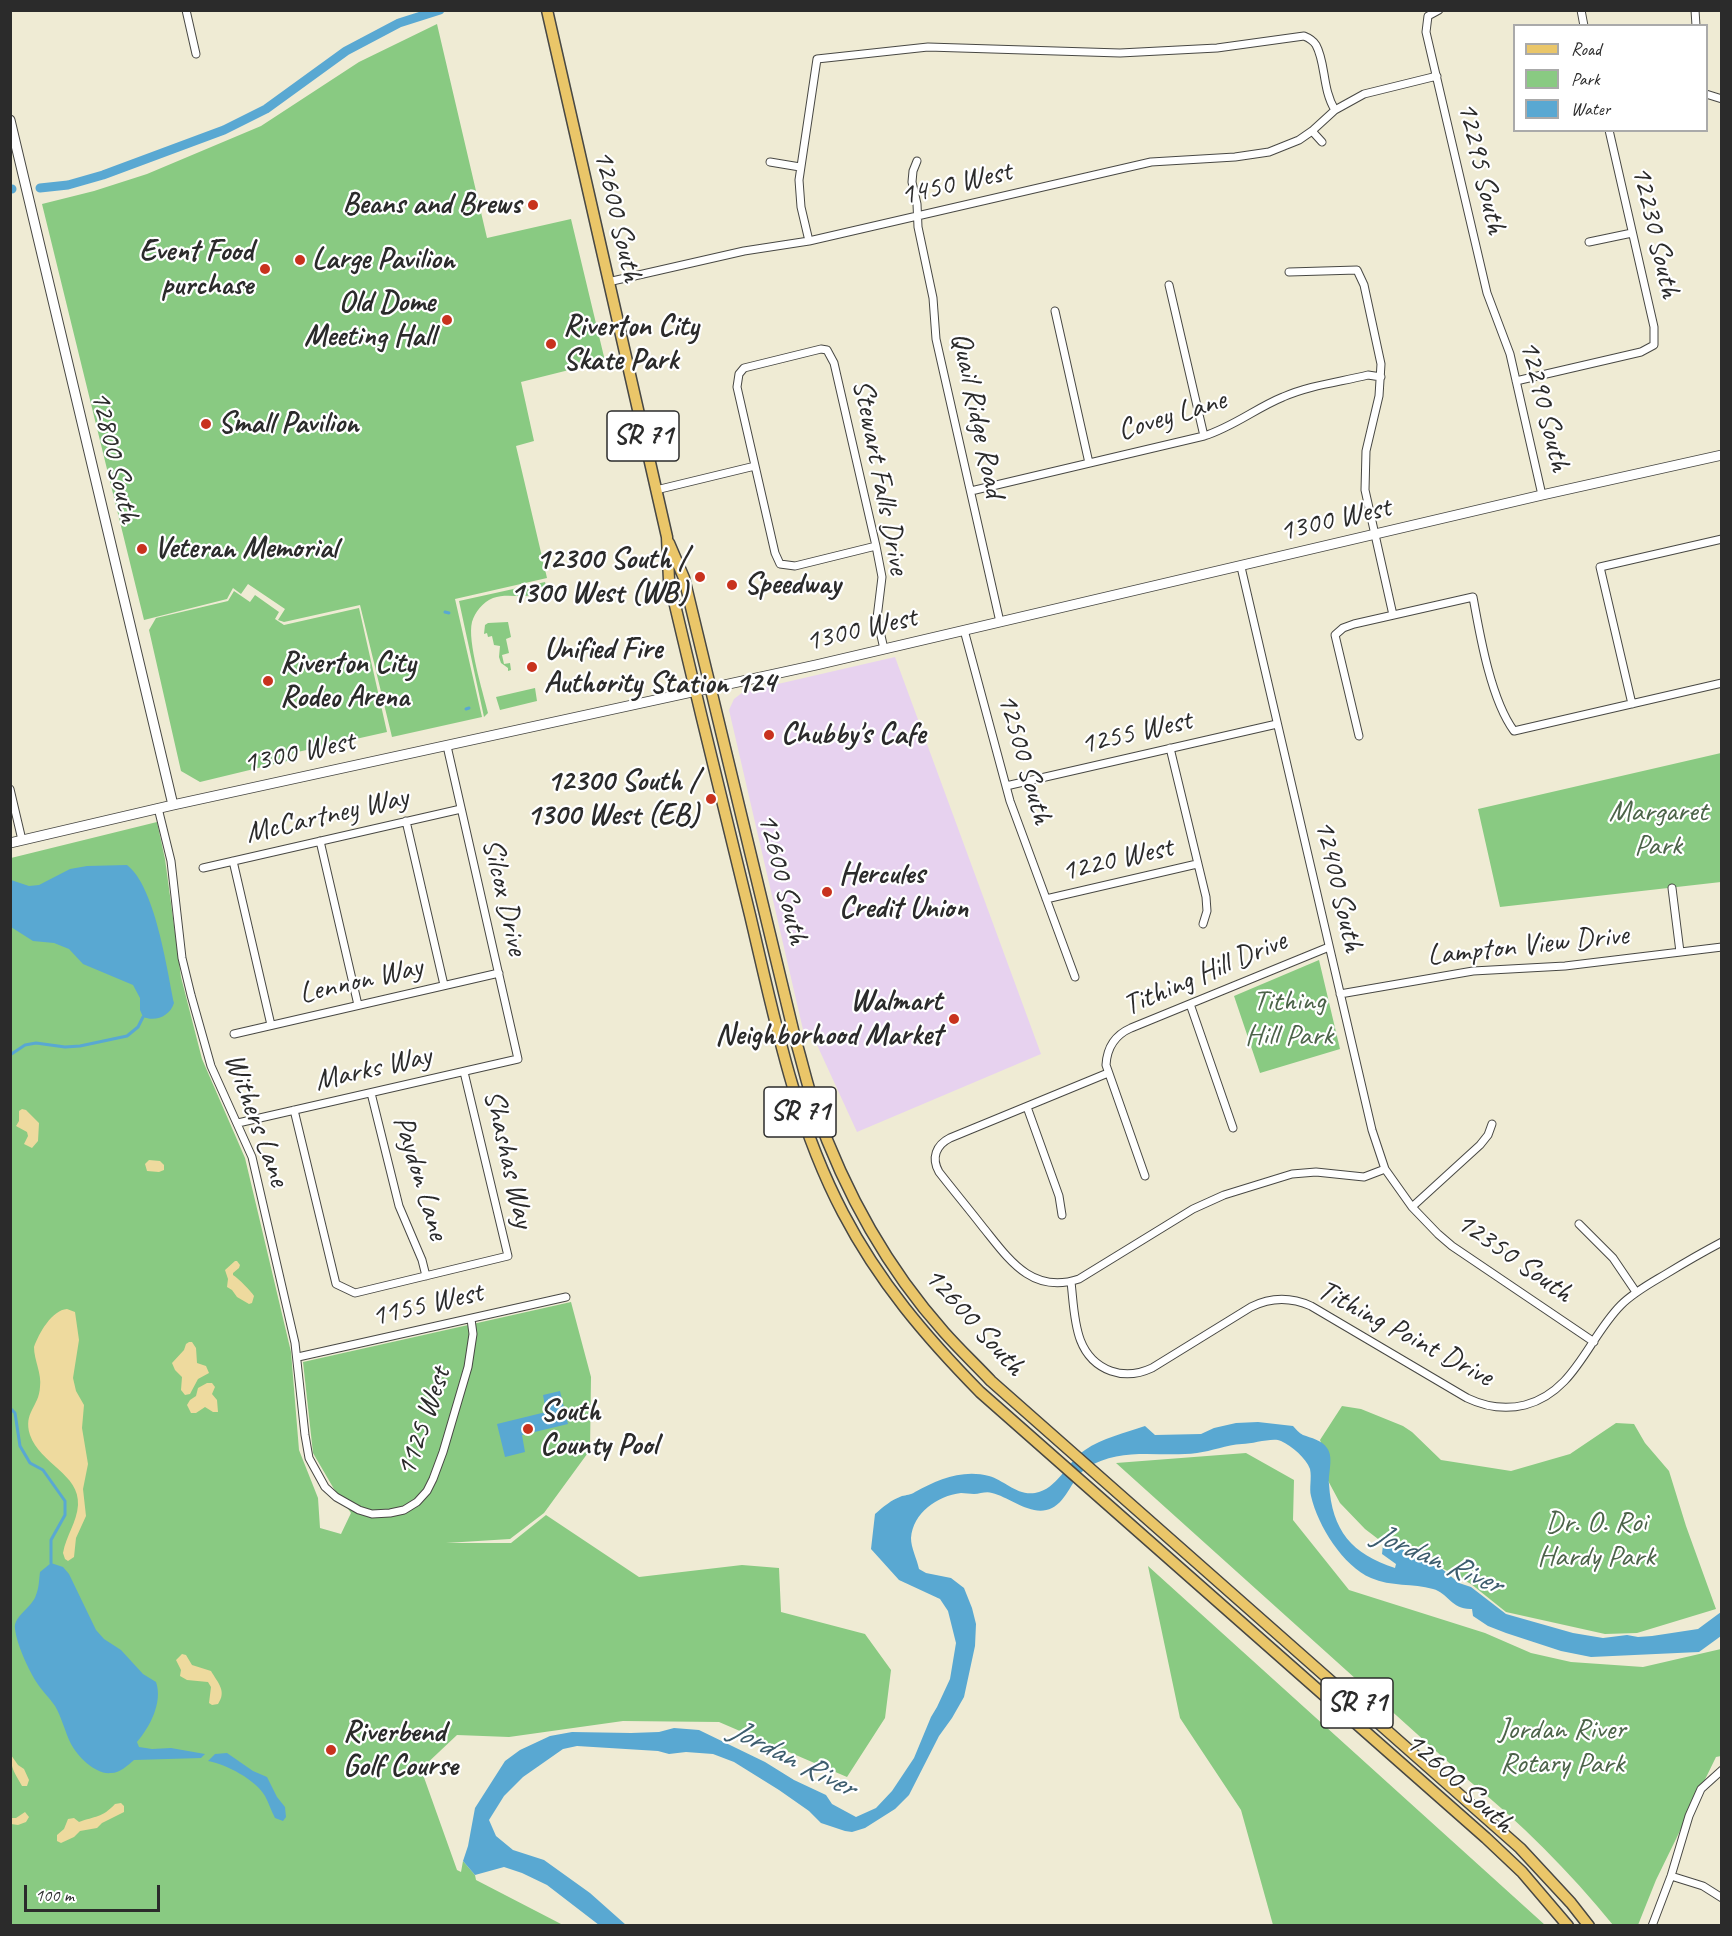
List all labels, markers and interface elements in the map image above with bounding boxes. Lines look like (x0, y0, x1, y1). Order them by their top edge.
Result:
legend (1513, 24, 1708, 132)
text: Road (1571, 38, 1601, 60)
text: Park (1571, 68, 1600, 90)
text: Water (1571, 98, 1610, 120)
street label: 12295 South (1448, 99, 1514, 237)
street label: 12600 South (584, 147, 650, 285)
street label: 1450 West (897, 154, 1015, 214)
street label: 12230 South (1622, 163, 1688, 301)
place label: Beans and Brews (342, 187, 521, 223)
marker: Beans and Brews (526, 198, 540, 212)
place label: Event Food purchase (139, 234, 253, 304)
place label: Large Pavilion (312, 242, 454, 278)
marker: Large Pavilion (293, 253, 307, 267)
marker: Event Food purchase (258, 262, 272, 276)
place label: Old Dome Meeting Hall (304, 285, 435, 356)
place label: Riverton City Skate Park (563, 309, 698, 380)
marker: Old Dome Meeting Hall (440, 313, 454, 327)
street label: Quail Ridge Road (942, 329, 1012, 501)
street label: 12290 South (1510, 336, 1578, 476)
marker: Riverton City Skate Park (544, 337, 558, 351)
street label: Stewart Falls Drive (843, 377, 917, 577)
street label: Covey Lane (1114, 383, 1230, 449)
street label: 12800 South (81, 388, 147, 526)
place label: Small Pavilion (218, 406, 359, 442)
road number: SR 71 (607, 411, 679, 461)
marker: Small Pavilion (199, 417, 213, 431)
street label: 1300 West (1276, 490, 1394, 550)
place label: Veteran Memorial (154, 531, 337, 567)
marker: Veteran Memorial (135, 542, 149, 556)
place label: 12300 South / 1300 West (WB) (510, 542, 688, 612)
place label: Speedway (744, 567, 841, 603)
marker: 12300 South / 1300 West (WB) (693, 570, 707, 584)
marker: Speedway (725, 578, 739, 592)
street label: 1300 West (802, 600, 920, 660)
place label: Unified Fire Authority Station 124 (544, 632, 776, 702)
place label: Riverton City Rodeo Arena (280, 646, 415, 716)
marker: Unified Fire Authority Station 124 (525, 660, 539, 674)
marker: Riverton City Rodeo Arena (261, 674, 275, 688)
street label: 12500 South (988, 689, 1060, 829)
street label: 1255 West (1077, 703, 1195, 763)
place label: Chubby's Cafe (781, 717, 925, 753)
street label: 1300 West (240, 724, 358, 782)
marker: Chubby's Cafe (762, 728, 776, 742)
place label: 12300 South / 1300 West (EB) (527, 764, 699, 834)
street label: McCartney Way (242, 780, 412, 852)
marker: 12300 South / 1300 West (EB) (704, 792, 718, 806)
park label: Margaret Park (1609, 794, 1707, 864)
street label: 12600 South (748, 809, 816, 949)
street label: 12400 South (1305, 817, 1371, 955)
street label: 1220 West (1058, 830, 1176, 890)
street label: Silcox Drive (473, 835, 535, 959)
place label: Hercules Credit Union (839, 857, 968, 928)
marker: Hercules Credit Union (820, 885, 834, 899)
street label: Lampton View Drive (1426, 918, 1630, 974)
street label: Tithing Hill Drive (1118, 923, 1292, 1025)
street label: Lennon Way (296, 949, 426, 1013)
place label: Walmart Neighborhood Market (715, 984, 942, 1054)
park label: Tithing Hill Park (1245, 984, 1333, 1054)
marker: Walmart Neighborhood Market (947, 1012, 961, 1026)
street label: Marks Way (311, 1038, 435, 1100)
street label: Withers Lane (215, 1049, 297, 1191)
street label: Shashas Way (475, 1087, 541, 1231)
road number: SR 71 (764, 1087, 836, 1137)
street label: Paydon Lane (384, 1112, 456, 1244)
street label: 12350 South (1449, 1205, 1579, 1311)
street label: 12600 South (916, 1260, 1032, 1384)
street label: Tithing Point Drive (1311, 1273, 1499, 1395)
street label: 1155 West (368, 1275, 486, 1335)
street label: 1125 West (389, 1363, 459, 1481)
place label: South County Pool (540, 1394, 658, 1464)
marker: South County Pool (521, 1422, 535, 1436)
park label: Dr. O. Roi Hardy Park (1537, 1505, 1655, 1576)
water label: Jordan River (1367, 1516, 1507, 1604)
road number: SR 71 (1321, 1678, 1393, 1728)
water label: Jordan River (723, 1711, 861, 1807)
park label: Jordan River Rotary Park (1498, 1712, 1626, 1782)
place label: Riverbend Golf Course (343, 1715, 458, 1786)
street label: 12600 South (1397, 1725, 1521, 1841)
marker: Riverbend Golf Course (324, 1743, 338, 1757)
scale bar (27, 1873, 164, 1911)
text: 100 m (35, 1884, 74, 1906)

